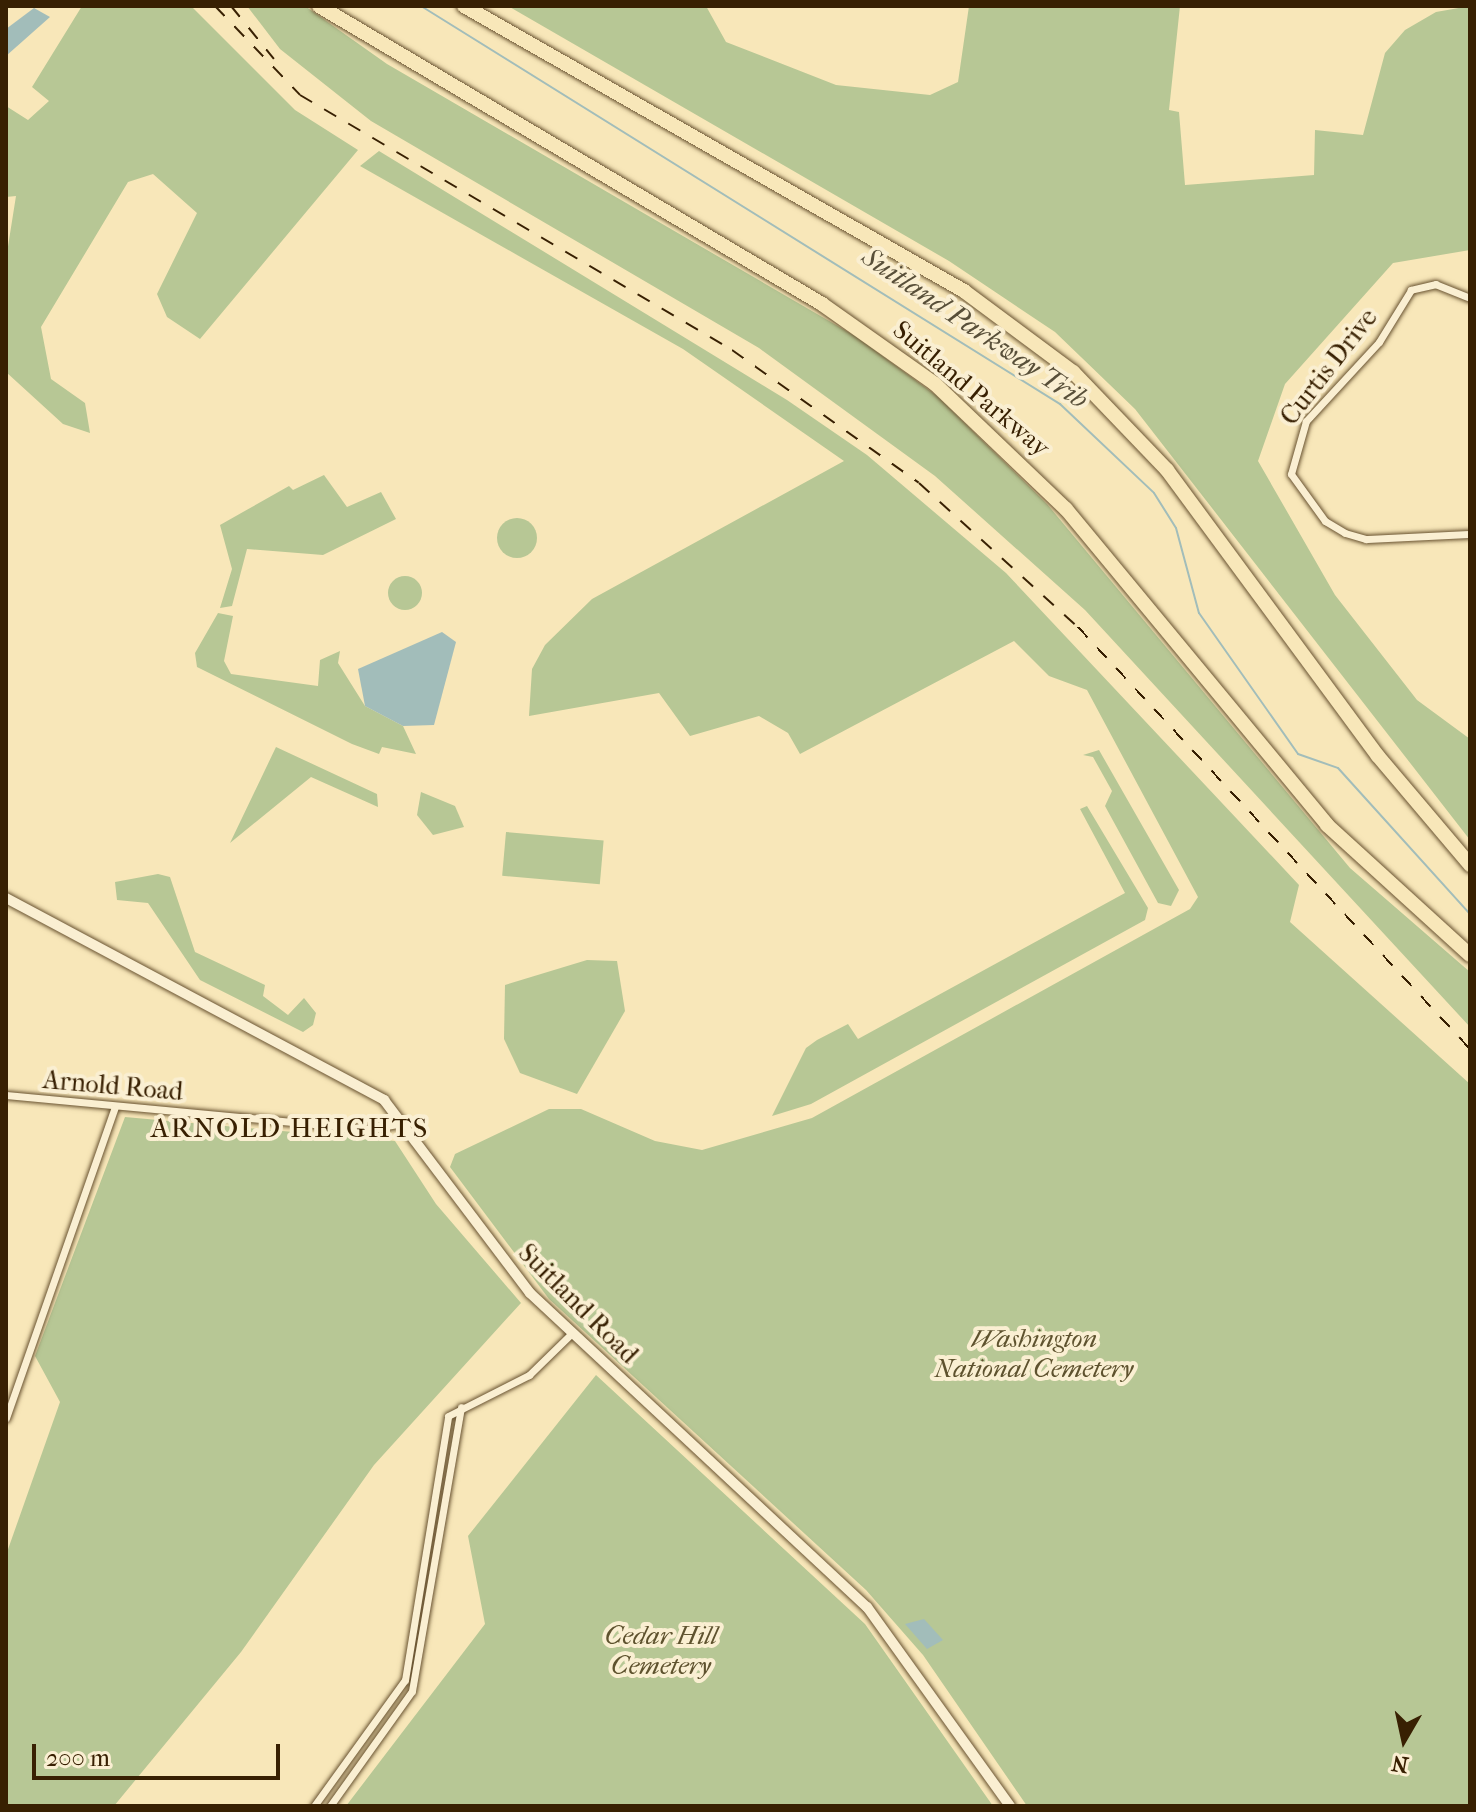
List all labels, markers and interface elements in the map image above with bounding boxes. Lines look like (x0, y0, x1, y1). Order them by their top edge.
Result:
water label: Suitland Parkway Trib (856, 240, 1094, 416)
street label: Curtis Drive (1274, 303, 1384, 431)
street label: Suitland Parkway (886, 314, 1056, 464)
street label: Arnold Road (42, 1064, 184, 1108)
district label: ARNOLD HEIGHTS (151, 1111, 429, 1145)
street label: Suitland Road (512, 1238, 644, 1370)
park label: Washington National Cemetery (935, 1323, 1133, 1384)
park label: Cedar Hill Cemetery (605, 1620, 717, 1682)
north arrow (1364, 1700, 1444, 1780)
scale bar (36, 1728, 284, 1778)
text: 200 m (46, 1744, 110, 1772)
text: N (1390, 1750, 1411, 1778)

